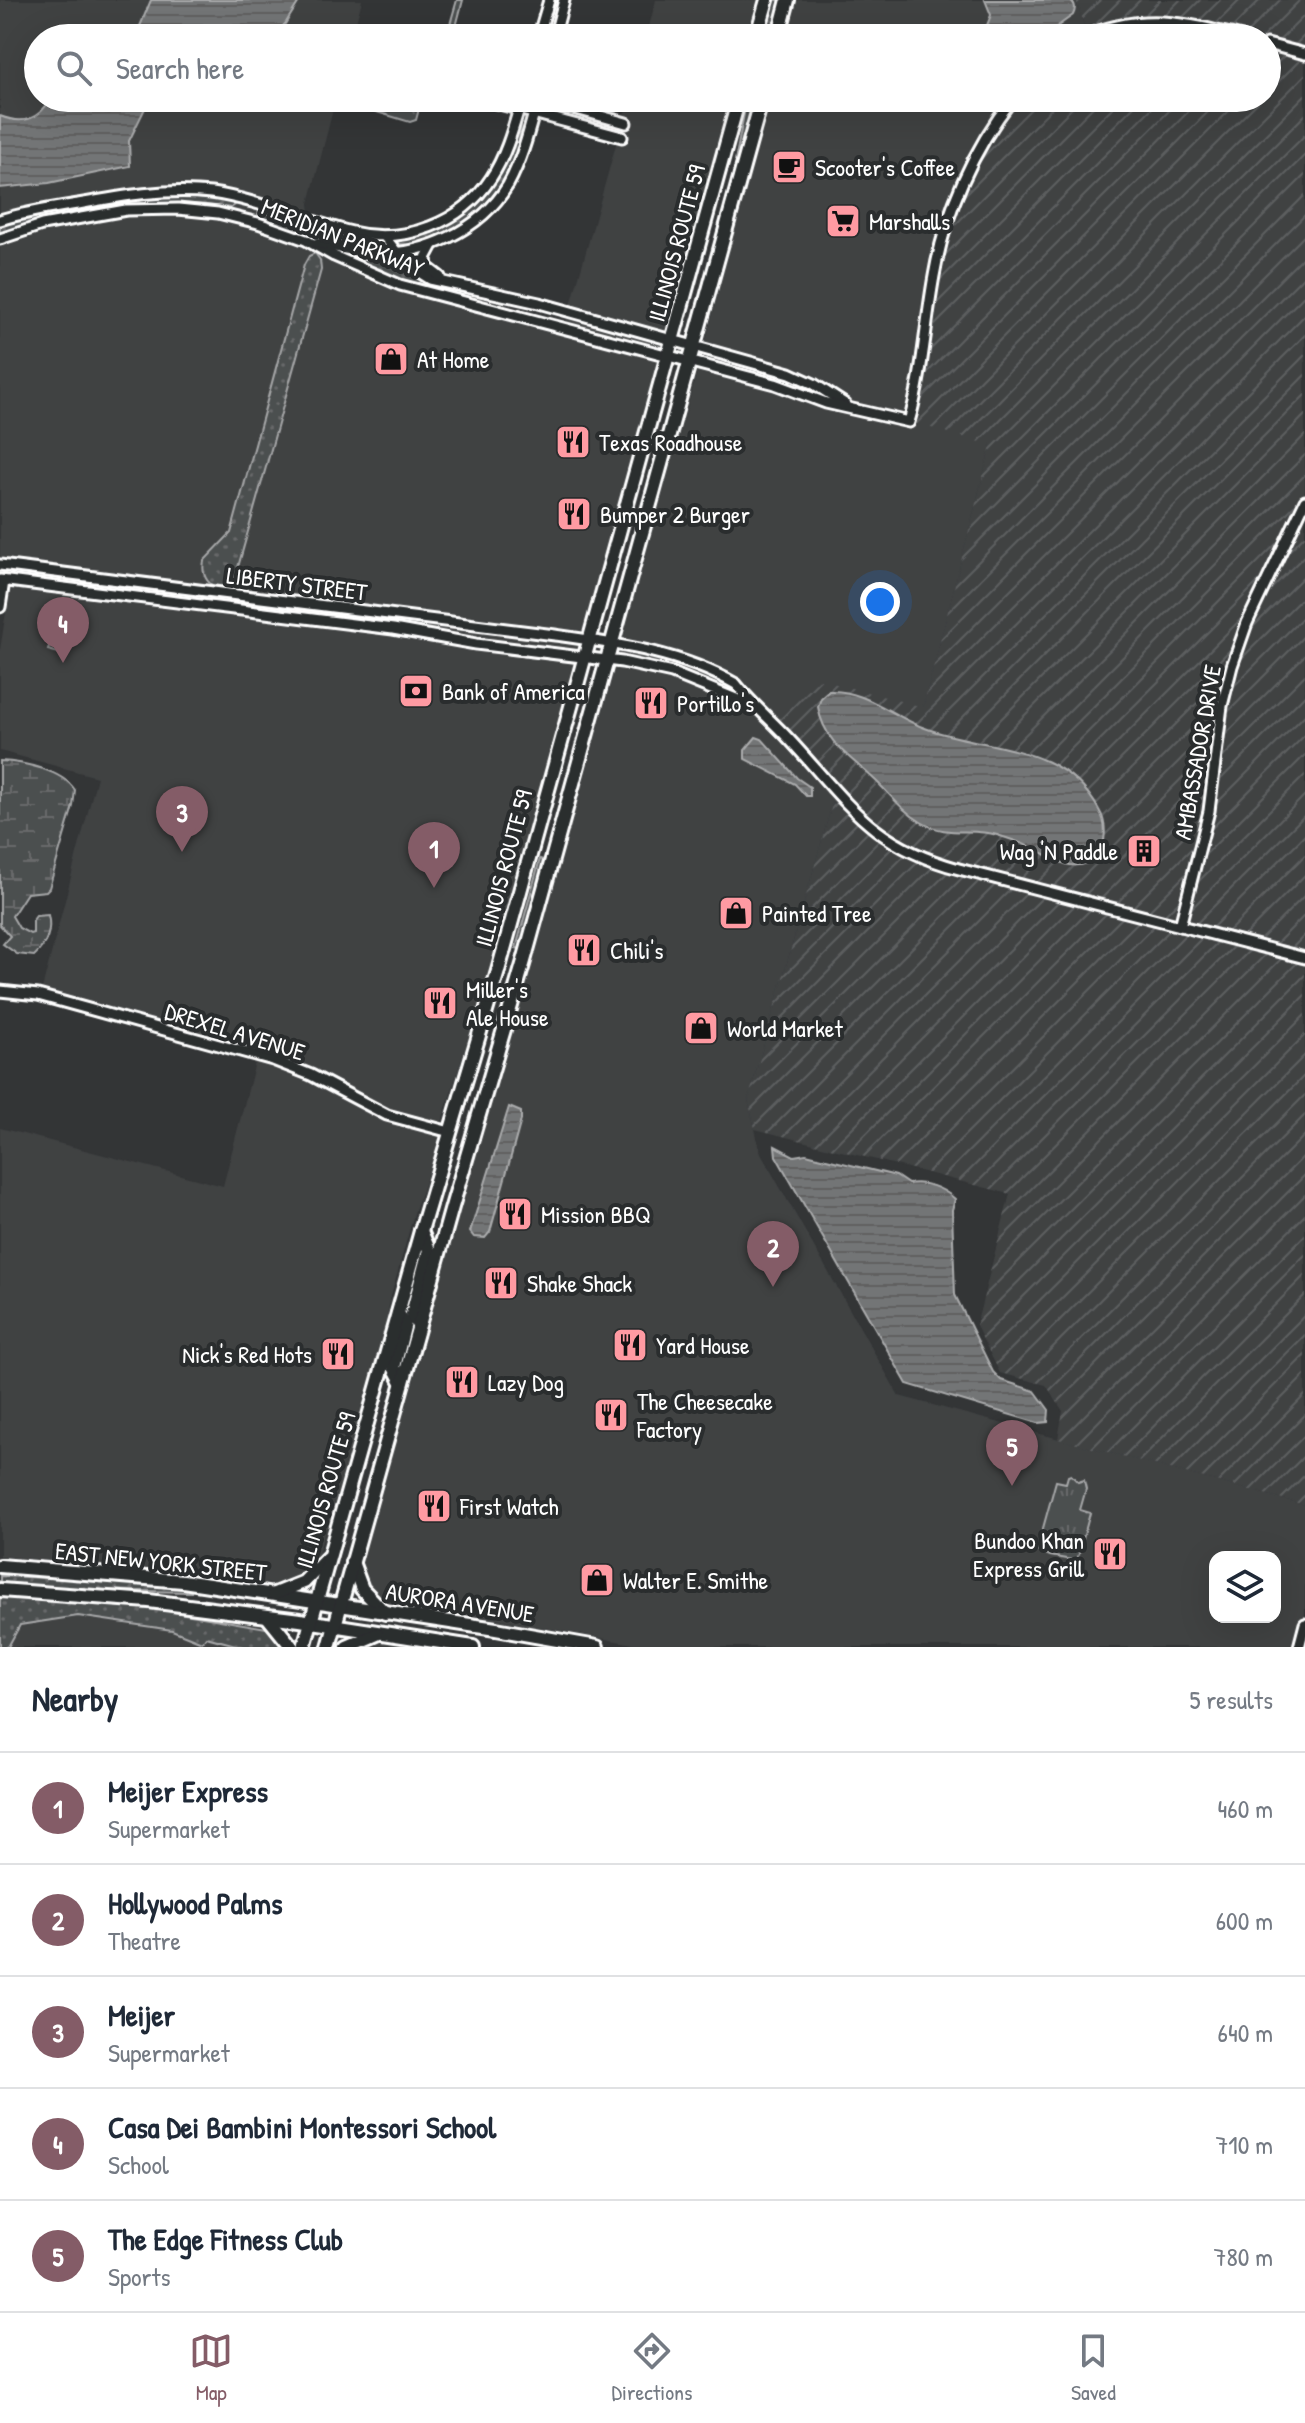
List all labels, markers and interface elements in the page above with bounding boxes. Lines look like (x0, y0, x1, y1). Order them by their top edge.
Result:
search box (24, 24, 1281, 112)
icon: search (52, 46, 96, 90)
text: Search here (116, 48, 244, 88)
cafe icon: Scooter's Coffee (770, 148, 808, 186)
place label: Scooter's Coffee (815, 151, 955, 183)
street label: ILLINOIS ROUTE 59 (640, 161, 712, 325)
street label: MERIDIAN PARKWAY (257, 190, 429, 284)
supermarket icon: Marshalls (824, 202, 862, 240)
place label: Marshalls (869, 205, 950, 237)
shop icon: At Home (372, 340, 410, 378)
place label: At Home (417, 343, 490, 375)
restaurant icon: Texas Roadhouse (554, 423, 592, 461)
place label: Texas Roadhouse (599, 426, 743, 458)
restaurant icon: Bumper 2 Burger (555, 495, 593, 533)
place label: Bumper 2 Burger (600, 498, 750, 530)
street label: LIBERTY STREET (225, 559, 370, 608)
your location (860, 582, 900, 622)
pin: 4 (37, 597, 89, 663)
street label: AMBASSADOR DRIVE (1166, 662, 1228, 842)
bank icon: Bank of America (397, 672, 435, 710)
place label: Bank of America (442, 675, 585, 707)
restaurant icon: Portillo's (632, 684, 670, 722)
place label: Portillo's (677, 687, 754, 719)
pin: 3 (156, 786, 208, 852)
street label: ILLINOIS ROUTE 59 (467, 786, 539, 950)
pin: 1 (408, 822, 460, 888)
building icon: Wag 'N Paddle (1125, 832, 1163, 870)
place label: Wag 'N Paddle (1000, 835, 1118, 867)
shop icon: Painted Tree (717, 894, 755, 932)
place label: Painted Tree (762, 897, 872, 929)
restaurant icon: Chili's (565, 931, 603, 969)
place label: Chili's (610, 934, 664, 966)
place label: Miller's Ale House (466, 973, 549, 1033)
restaurant icon: Miller's Ale House (421, 984, 459, 1022)
street label: DREXEL AVENUE (161, 995, 309, 1068)
shop icon: World Market (682, 1009, 720, 1047)
place label: World Market (727, 1012, 843, 1044)
restaurant icon: Mission BBQ (496, 1195, 534, 1233)
place label: Mission BBQ (541, 1198, 651, 1230)
pin: 2 (747, 1221, 799, 1287)
restaurant icon: Shake Shack (482, 1264, 520, 1302)
place label: Shake Shack (527, 1267, 632, 1299)
restaurant icon: Yard House (611, 1326, 649, 1364)
place label: Yard House (656, 1329, 750, 1361)
restaurant icon: Nick's Red Hots (319, 1335, 357, 1373)
place label: Nick's Red Hots (182, 1338, 312, 1370)
restaurant icon: Lazy Dog (443, 1363, 481, 1401)
place label: Lazy Dog (488, 1366, 564, 1398)
place label: The Cheesecake Factory (636, 1385, 773, 1445)
restaurant icon: The Cheesecake Factory (592, 1396, 630, 1434)
street label: ILLINOIS ROUTE 59 (287, 1408, 363, 1572)
pin: 5 (986, 1420, 1038, 1486)
restaurant icon: First Watch (415, 1487, 453, 1525)
place label: First Watch (459, 1490, 558, 1522)
place label: Bundoo Khan Express Grill (973, 1524, 1085, 1584)
street label: EAST NEW YORK STREET (54, 1534, 269, 1588)
restaurant icon: Bundoo Khan Express Grill (1091, 1535, 1129, 1573)
map controls (1209, 1551, 1281, 1623)
button: layers (1209, 1551, 1281, 1623)
shop icon: Walter E. Smithe (578, 1561, 616, 1599)
place label: Walter E. Smithe (623, 1564, 768, 1596)
street label: AURORA AVENUE (384, 1574, 537, 1630)
text: Nearby (32, 1676, 118, 1722)
text: 5 results (1189, 1682, 1273, 1717)
text: Meijer Express (108, 1771, 268, 1811)
text: 1 (53, 1791, 63, 1826)
text: 460 m (1218, 1791, 1273, 1826)
text: Supermarket (108, 1811, 230, 1846)
text: Hollywood Palms (108, 1883, 283, 1923)
text: 2 (52, 1903, 64, 1938)
text: 600 m (1216, 1903, 1273, 1938)
text: Theatre (108, 1923, 181, 1958)
text: Meijer (108, 1995, 175, 2035)
text: 3 (52, 2015, 64, 2050)
text: 640 m (1218, 2015, 1273, 2050)
text: Supermarket (108, 2035, 230, 2070)
text: Casa Dei Bambini Montessori School (108, 2107, 496, 2147)
text: 4 (53, 2127, 63, 2162)
text: 710 m (1215, 2127, 1273, 2162)
text: School (108, 2147, 169, 2182)
text: The Edge Fitness Club (108, 2219, 343, 2259)
text: 5 (53, 2239, 64, 2274)
text: 780 m (1214, 2239, 1273, 2274)
text: Sports (108, 2259, 171, 2294)
tab: Map (189, 2329, 233, 2407)
tab: Directions (612, 2329, 693, 2407)
tab: Saved (1071, 2329, 1116, 2407)

